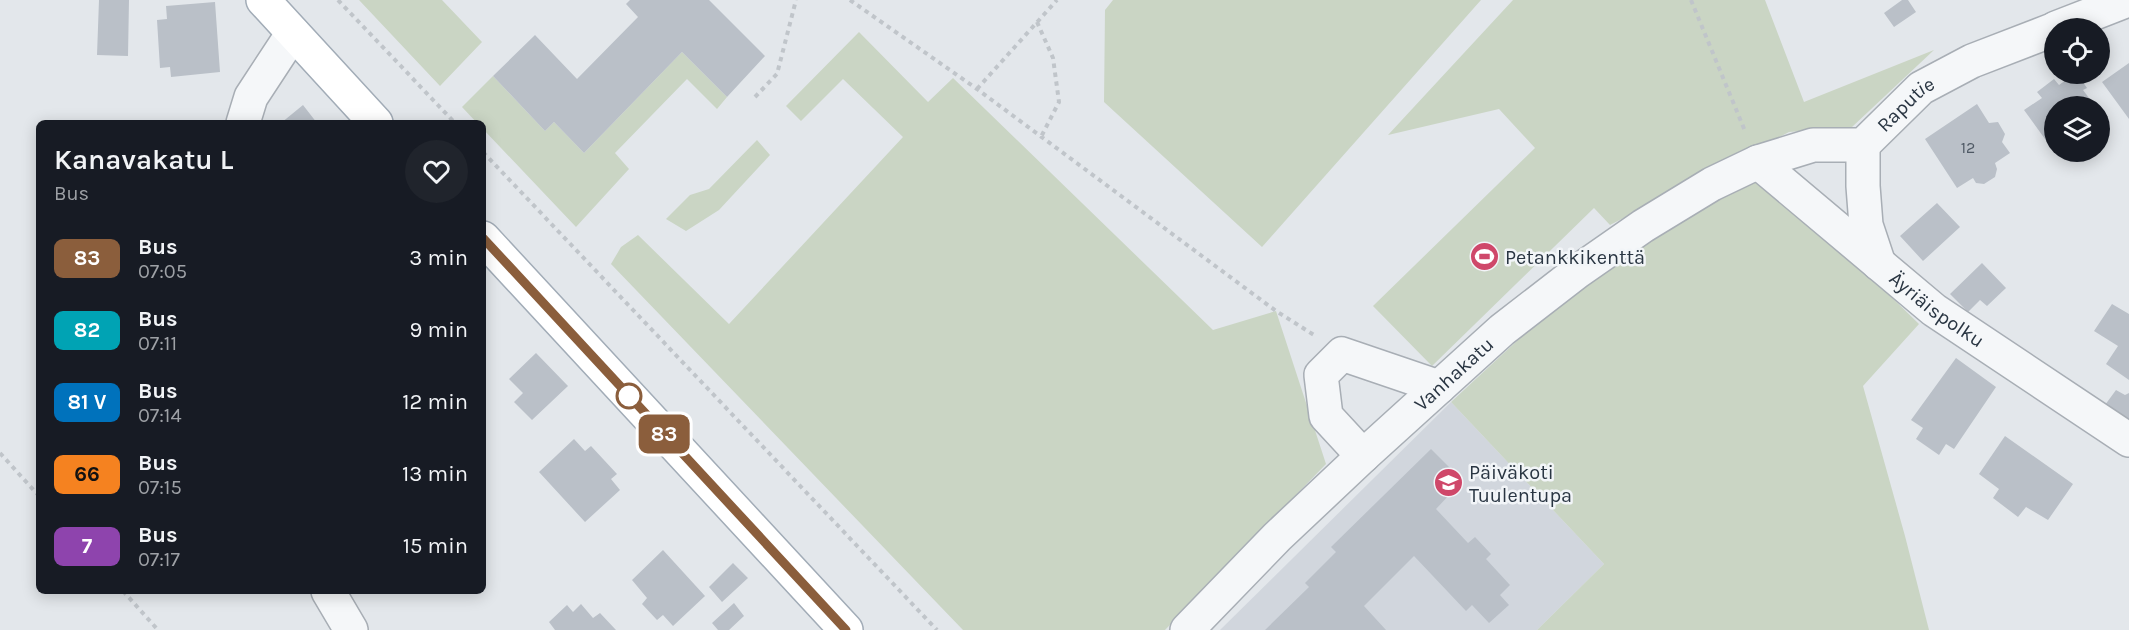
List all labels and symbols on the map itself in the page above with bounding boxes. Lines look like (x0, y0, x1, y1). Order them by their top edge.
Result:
street label: Raputie (1872, 72, 1938, 137)
house number: 12 (1961, 138, 1975, 157)
sports icon: Petankkikenttä (1468, 241, 1500, 273)
place label: Petankkikenttä (1505, 246, 1645, 269)
street label: Äyriäispolku (1885, 266, 1989, 352)
street label: Vanhakatu (1409, 332, 1498, 415)
unlabelled marker (616, 383, 642, 409)
line badge: 83 (637, 414, 691, 454)
place label: Päiväkoti Tuulentupa (1469, 461, 1572, 507)
school or university icon: Päiväkoti Tuulentupa (1432, 467, 1464, 499)

